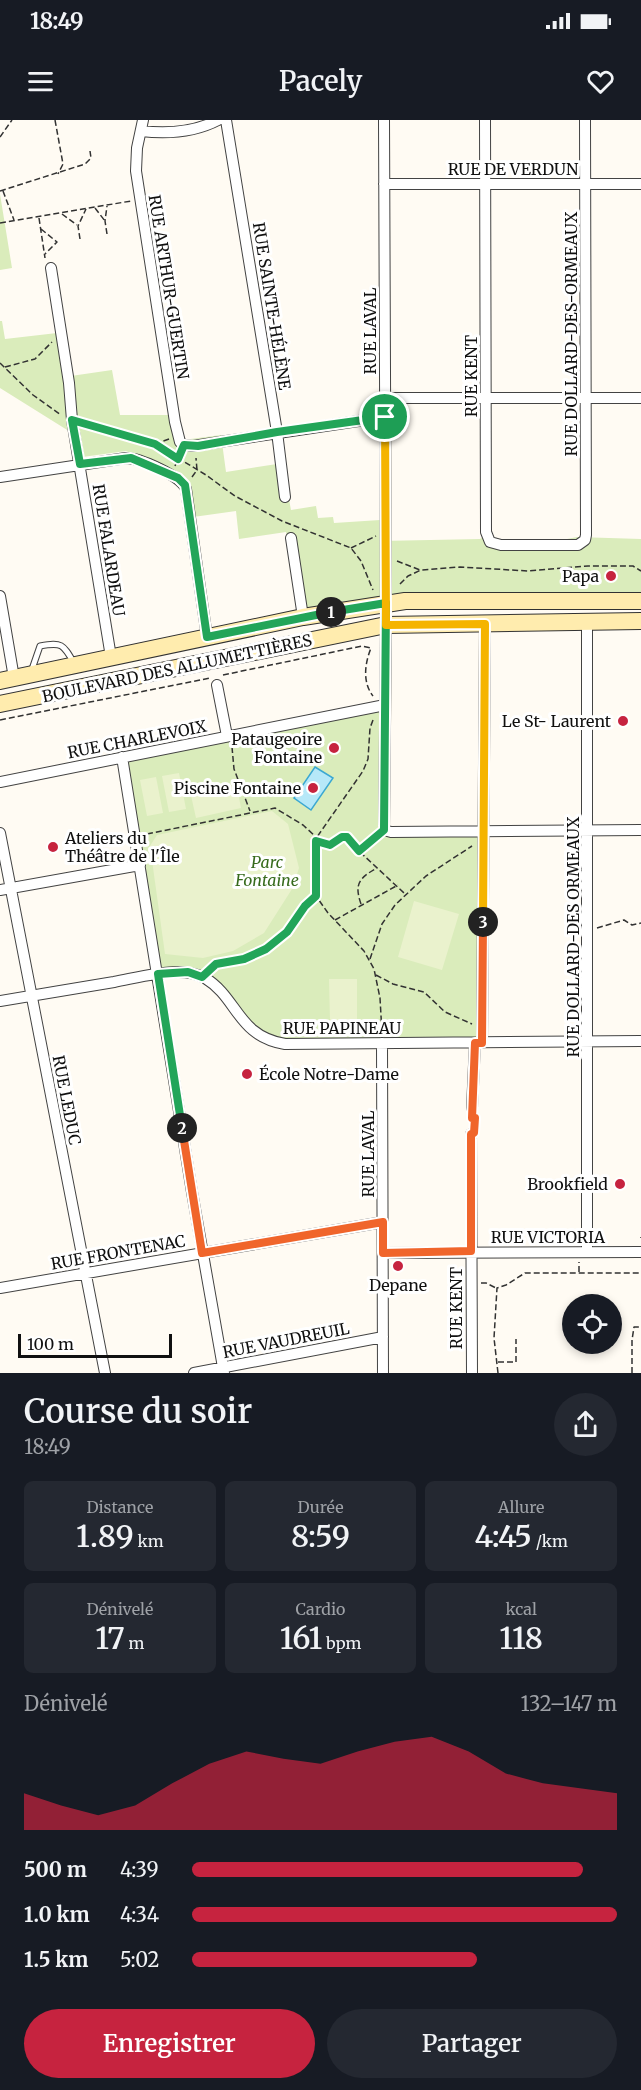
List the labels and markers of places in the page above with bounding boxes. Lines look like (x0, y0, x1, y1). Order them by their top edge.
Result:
pin (359, 391, 410, 442)
place label: Papa (562, 566, 599, 586)
marker: Papa (604, 569, 618, 583)
pin: 1 (316, 597, 346, 627)
place label: Le St- Laurent (502, 711, 612, 731)
marker: Le St- Laurent (616, 714, 630, 728)
place label: Pataugeoire Fontaine (231, 729, 322, 767)
marker: Pataugeoire Fontaine (327, 741, 341, 755)
place label: Piscine Fontaine (174, 778, 301, 798)
marker: Piscine Fontaine (306, 781, 320, 795)
place label: Ateliers du Théâtre de l'Île (64, 828, 180, 866)
marker: Ateliers du Théâtre de l'Île (46, 840, 60, 854)
pin: 3 (468, 907, 498, 937)
place label: École Notre-Dame (259, 1064, 399, 1084)
marker: École Notre-Dame (240, 1067, 254, 1081)
pin: 2 (167, 1113, 197, 1143)
place label: Brookfield (527, 1174, 608, 1194)
marker: Brookfield (613, 1177, 627, 1191)
marker: Depane (391, 1259, 405, 1273)
place label: Depane (369, 1275, 427, 1295)

